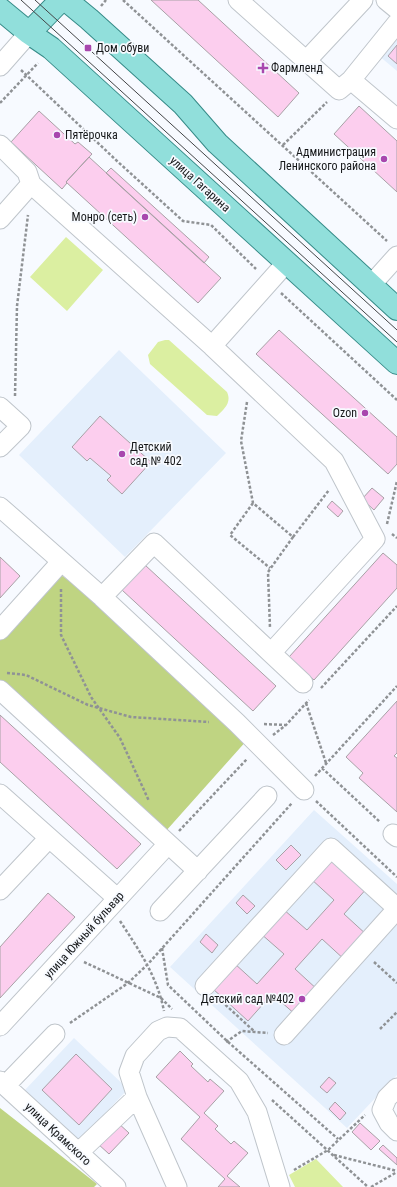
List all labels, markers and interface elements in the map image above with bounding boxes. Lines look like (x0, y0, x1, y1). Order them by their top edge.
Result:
place label: Дом обуви (96, 41, 149, 55)
marker: Дом обуви (83, 43, 93, 53)
place label: Фармленд (271, 61, 323, 75)
marker: Фармленд (258, 63, 268, 73)
place label: Пятёрочка (65, 128, 118, 142)
marker: Пятёрочка (52, 130, 62, 140)
place label: Администрация Ленинского района (279, 145, 376, 173)
street label: улица Гагарина (167, 153, 233, 215)
marker: Администрация Ленинского района (379, 154, 389, 164)
place label: Монро (сеть) (72, 210, 137, 224)
marker: Монро (сеть) (140, 212, 150, 222)
place label: Ozon (333, 406, 357, 420)
marker: Ozon (360, 408, 370, 418)
place label: Детский сад № 402 (130, 440, 182, 468)
marker: Детский сад № 402 (117, 449, 127, 459)
street label: улица Южный бульвар (41, 889, 127, 981)
place label: Детский сад №402 (201, 992, 294, 1006)
marker: Детский сад №402 (297, 994, 307, 1004)
street label: улица Крамского (22, 1100, 94, 1168)

